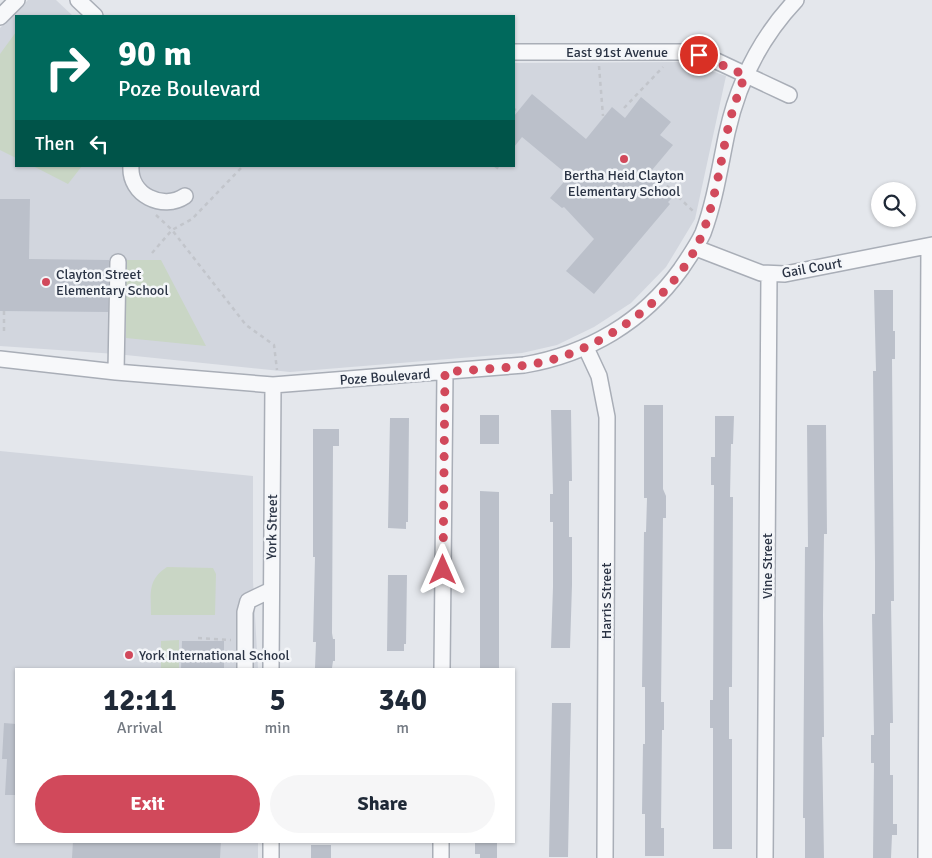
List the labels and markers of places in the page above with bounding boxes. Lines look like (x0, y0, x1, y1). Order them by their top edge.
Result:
pin (678, 34, 720, 76)
marker: Bertha Heid Clayton Elementary School (618, 153, 630, 165)
place label: Bertha Heid Clayton Elementary School (564, 167, 684, 200)
place label: Clayton Street Elementary School (56, 266, 169, 299)
marker: Clayton Street Elementary School (40, 276, 52, 288)
place label: York International School (139, 647, 290, 664)
marker: York International School (123, 649, 135, 661)

